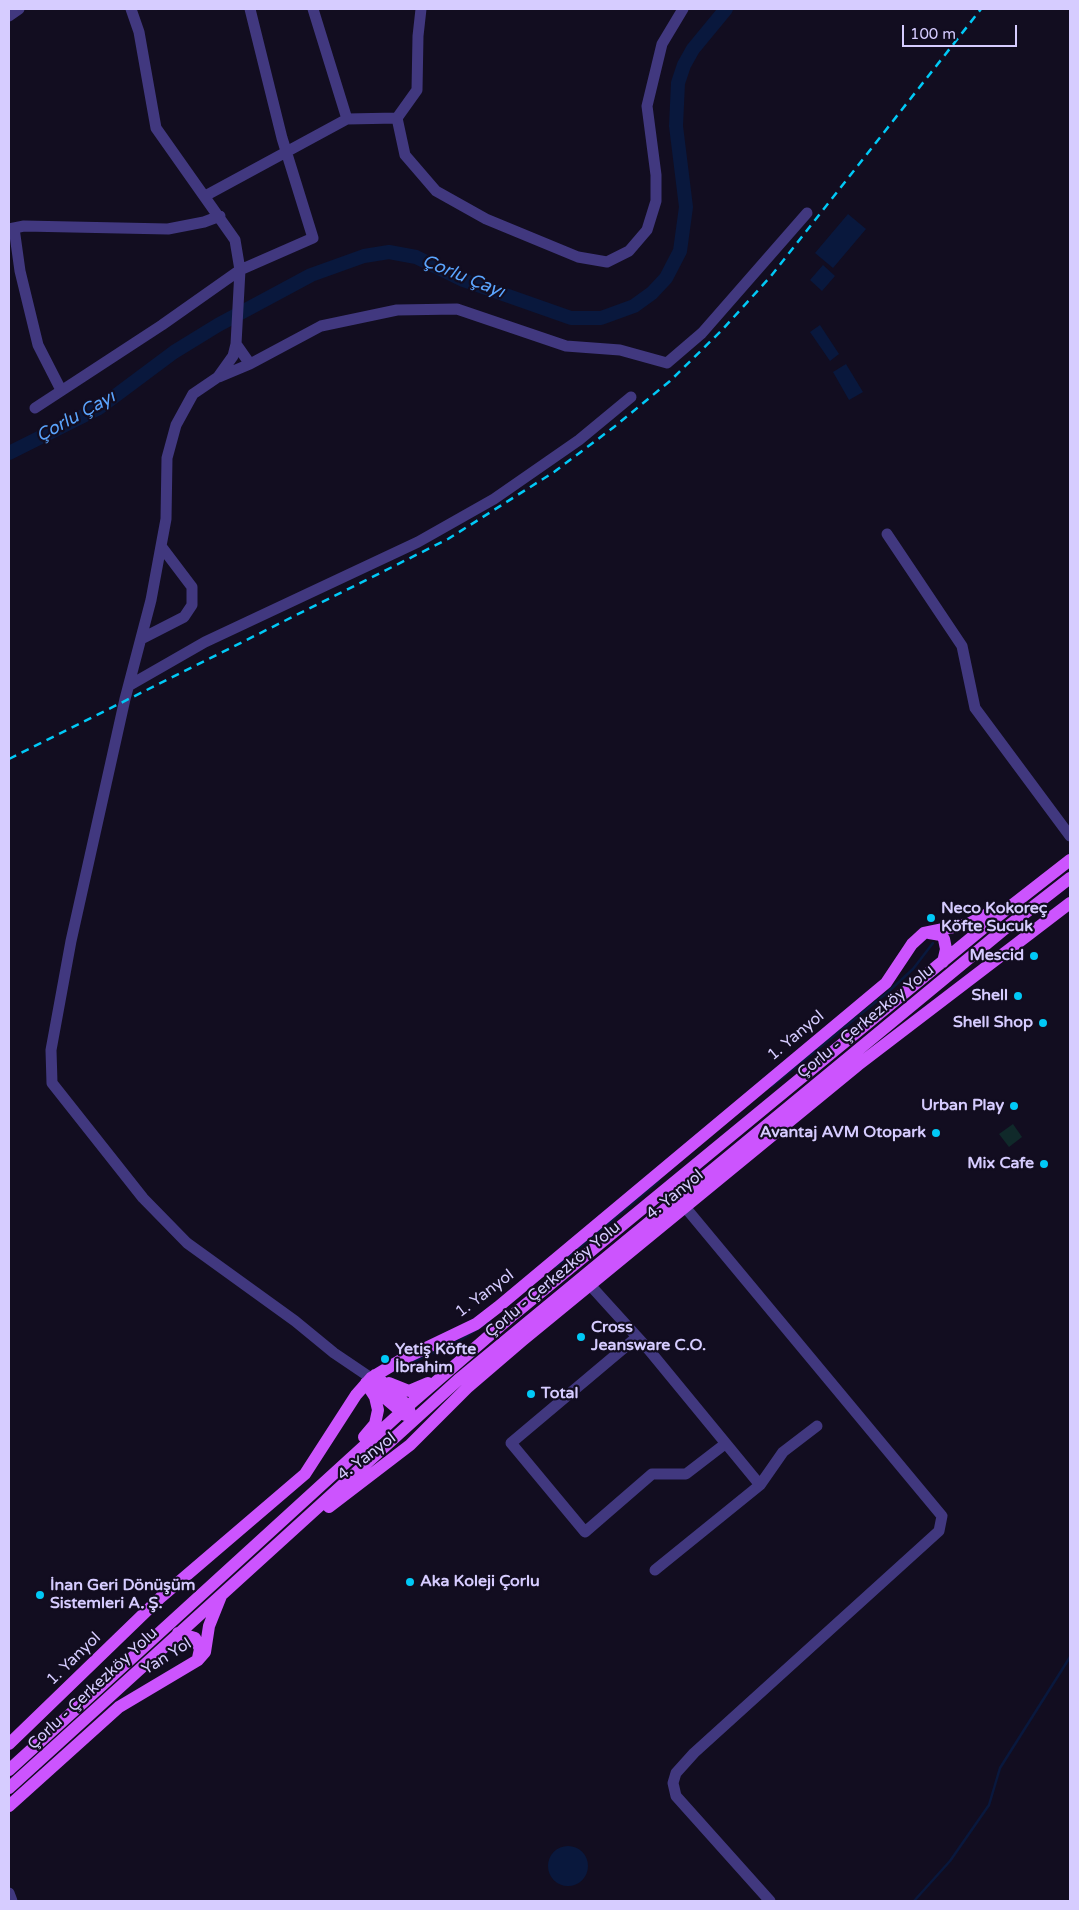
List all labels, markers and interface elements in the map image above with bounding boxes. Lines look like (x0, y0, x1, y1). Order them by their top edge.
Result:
scale bar (904, 15, 1019, 47)
text: 100 m (910, 25, 956, 43)
water label: Çorlu Çayı (419, 251, 507, 303)
water label: Çorlu Çayı (33, 387, 119, 447)
place label: Neco Kokoreç Köfte Sucuk (941, 899, 1047, 937)
marker: Neco Kokoreç Köfte Sucuk (925, 912, 937, 924)
place label: Mescid (969, 946, 1024, 966)
marker: Mescid (1028, 950, 1040, 962)
street label: Çorlu - Çerkezköy Yolu (794, 961, 938, 1083)
place label: Shell (972, 986, 1008, 1006)
marker: Shell (1012, 990, 1024, 1002)
street label: 1. Yanyol (764, 1007, 828, 1065)
place label: Shell Shop (953, 1013, 1033, 1033)
marker: Shell Shop (1037, 1017, 1049, 1029)
place label: Urban Play (921, 1096, 1004, 1116)
marker: Urban Play (1008, 1100, 1020, 1112)
place label: Avantaj AVM Otopark (760, 1123, 926, 1143)
marker: Avantaj AVM Otopark (930, 1127, 942, 1139)
place label: Mix Cafe (967, 1154, 1034, 1174)
marker: Mix Cafe (1038, 1158, 1050, 1170)
street label: 4. Yanyol (643, 1166, 707, 1224)
street label: Çorlu - Çerkezköy Yolu (482, 1218, 624, 1342)
street label: 1. Yanyol (452, 1266, 518, 1322)
place label: Cross Jeansware C.O. (591, 1318, 706, 1356)
marker: Cross Jeansware C.O. (575, 1331, 587, 1343)
place label: Yetiş Köfte İbrahim (395, 1340, 476, 1378)
marker: Yetiş Köfte İbrahim (379, 1353, 391, 1365)
place label: Total (541, 1384, 578, 1404)
marker: Total (525, 1388, 537, 1400)
street label: 4. Yanyol (334, 1429, 400, 1485)
place label: Aka Koleji Çorlu (420, 1572, 540, 1592)
place label: İnan Geri Dönüşüm Sistemleri A. Ş. (50, 1576, 195, 1614)
marker: Aka Koleji Çorlu (404, 1576, 416, 1588)
marker: İnan Geri Dönüşüm Sistemleri A. Ş. (34, 1589, 46, 1601)
street label: Çorlu - Çerkezköy Yolu (24, 1624, 162, 1754)
street label: 1. Yanyol (43, 1628, 105, 1690)
street label: Yan Yol (139, 1634, 195, 1680)

